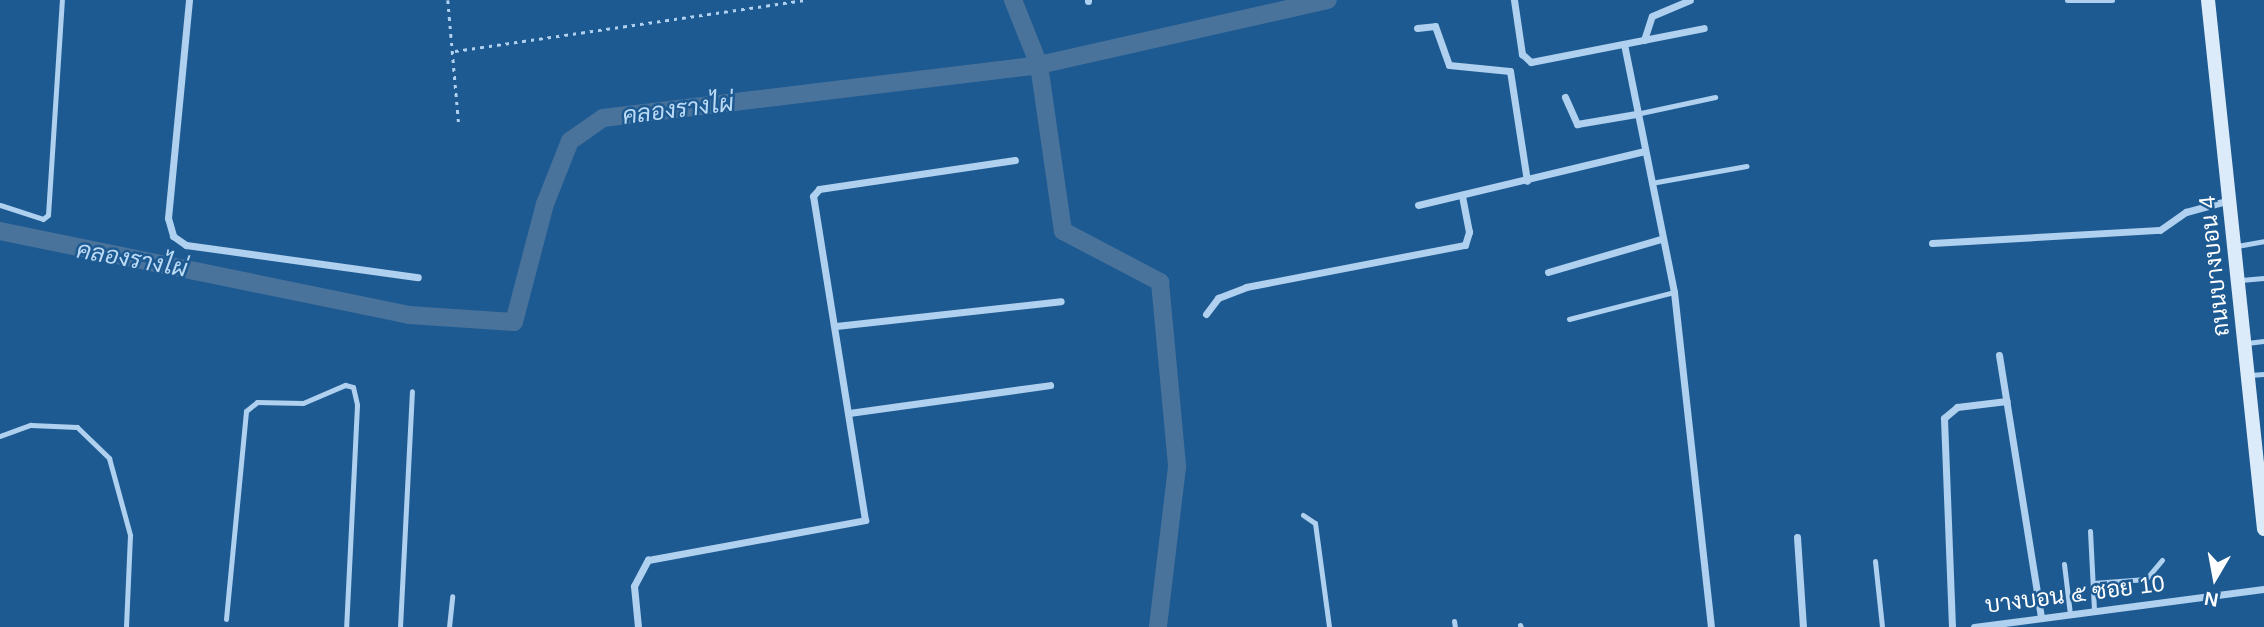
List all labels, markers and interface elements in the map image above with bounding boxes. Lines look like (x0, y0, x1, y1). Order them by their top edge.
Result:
water label: คลองรางไผ่ (621, 88, 735, 130)
street label: ถนนบางบอน 4 (2193, 194, 2235, 338)
water label: คลองรางไผ่ (74, 235, 190, 283)
north arrow (2180, 543, 2250, 613)
street label: บางบอน ๕ ซอย 10 (1984, 569, 2166, 619)
text: N (2203, 588, 2220, 611)

